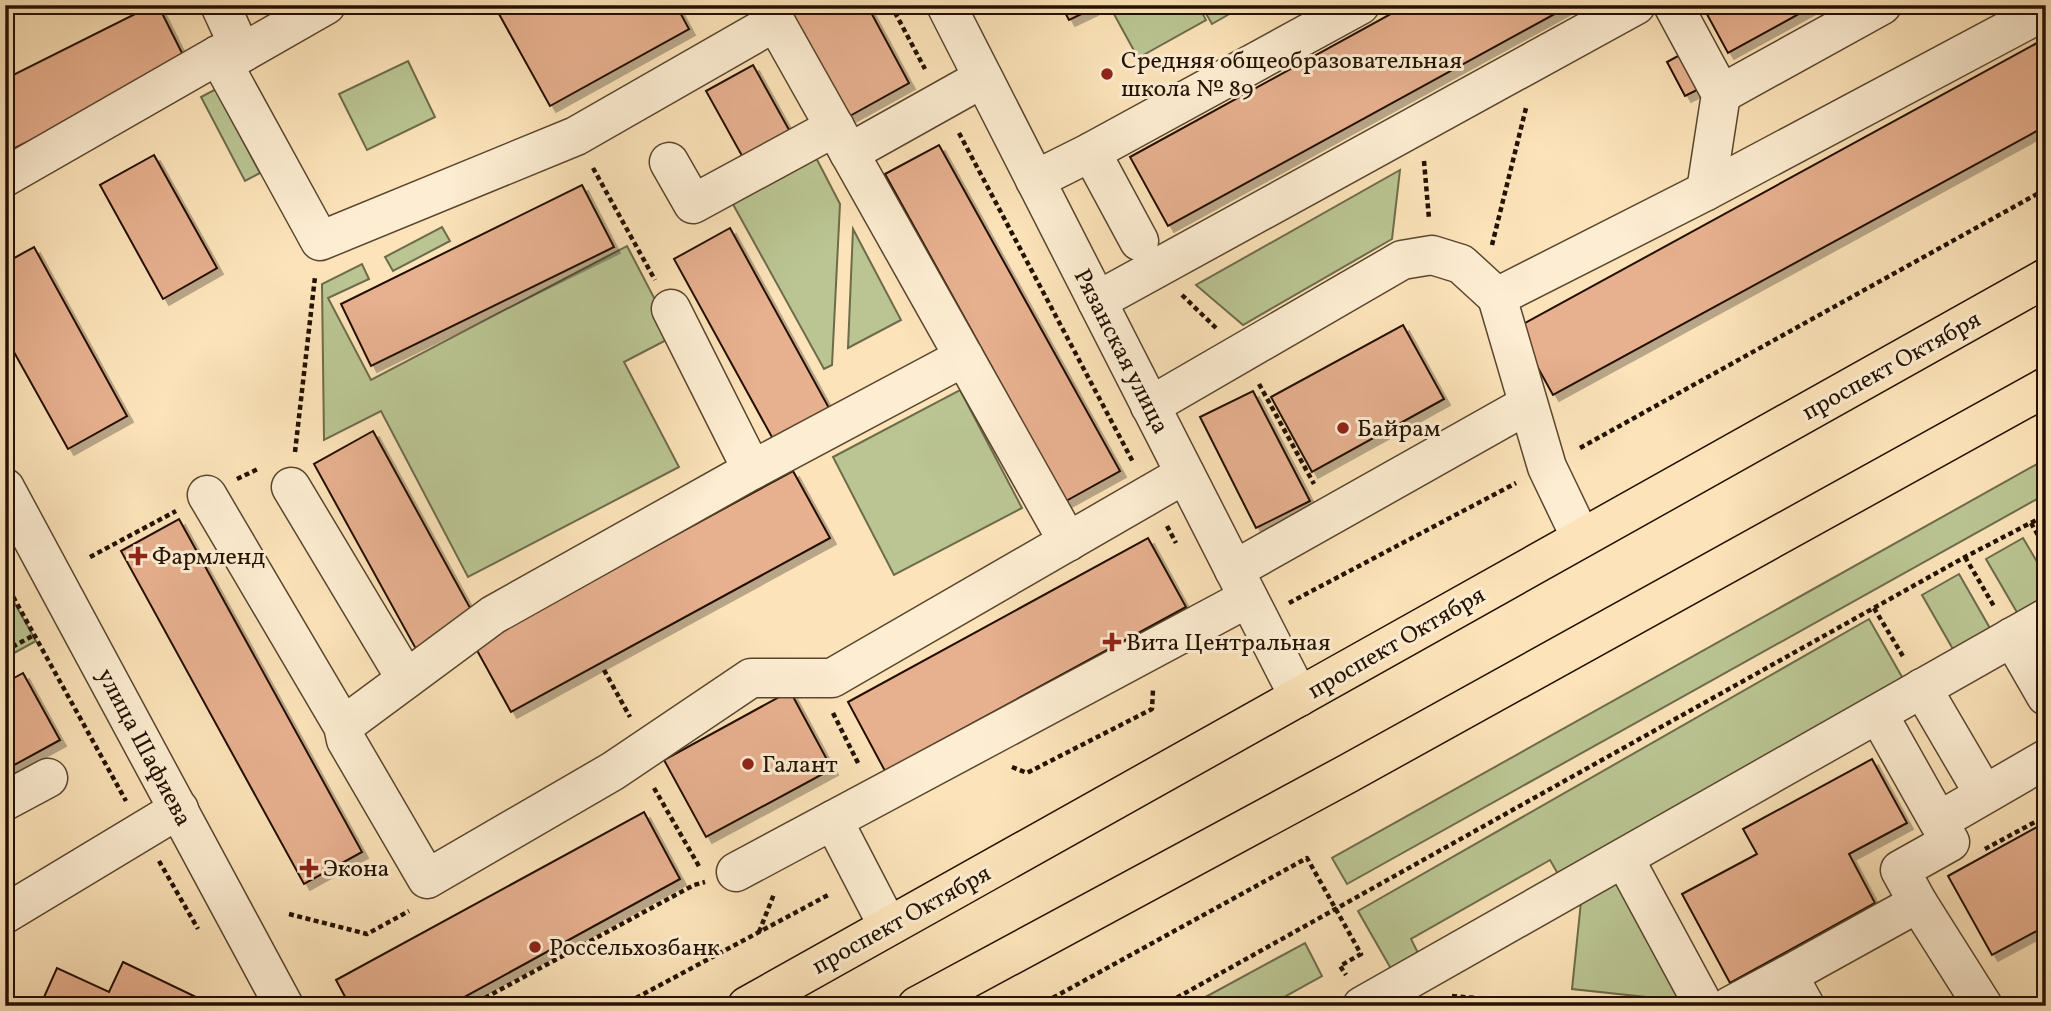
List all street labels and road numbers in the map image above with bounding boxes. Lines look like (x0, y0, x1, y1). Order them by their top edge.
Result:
street label: Рязанская улица (1064, 264, 1176, 440)
street label: проспект Октября (1796, 303, 1988, 430)
street label: проспект Октября (1302, 579, 1492, 708)
street label: улица Шафиева (87, 663, 199, 833)
street label: проспект Октября (806, 857, 998, 984)

